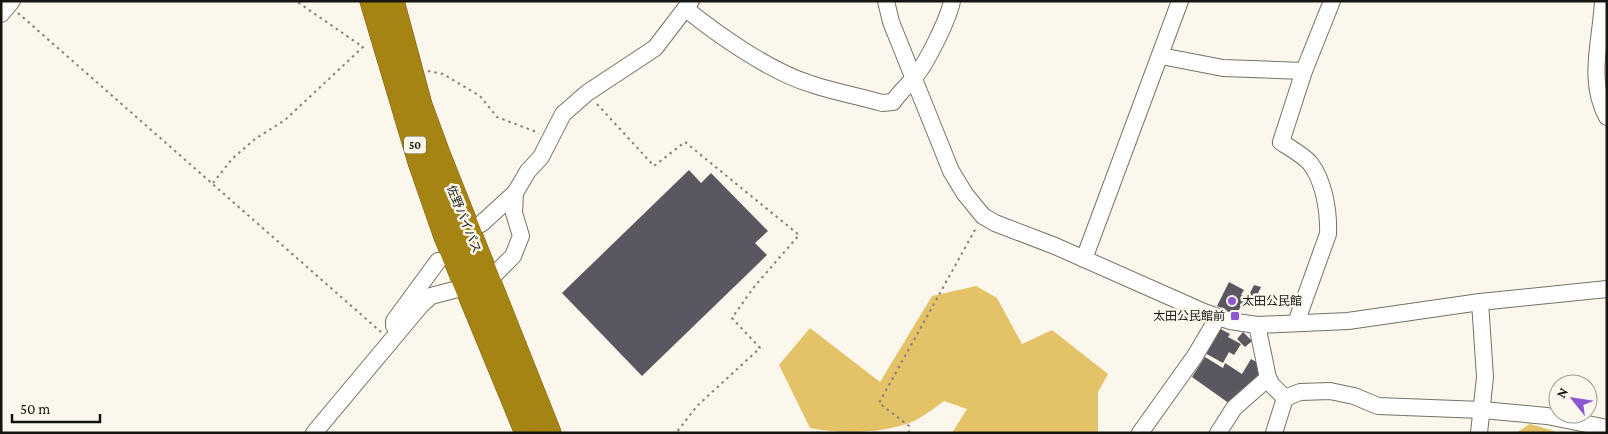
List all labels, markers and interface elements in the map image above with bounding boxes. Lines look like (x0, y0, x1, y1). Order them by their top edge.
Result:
road number: 50 (404, 136, 426, 154)
street label: 佐野バイパス (444, 183, 484, 255)
place label: 太田公民館 (1242, 294, 1302, 308)
marker: 太田公民館 (1226, 295, 1238, 307)
place label: 太田公民館前 (1153, 309, 1225, 323)
marker: 太田公民館前 (1229, 310, 1241, 322)
north arrow (1548, 374, 1598, 424)
text: N (1552, 384, 1571, 401)
scale bar (12, 392, 100, 424)
text: 50 m (20, 401, 50, 417)

